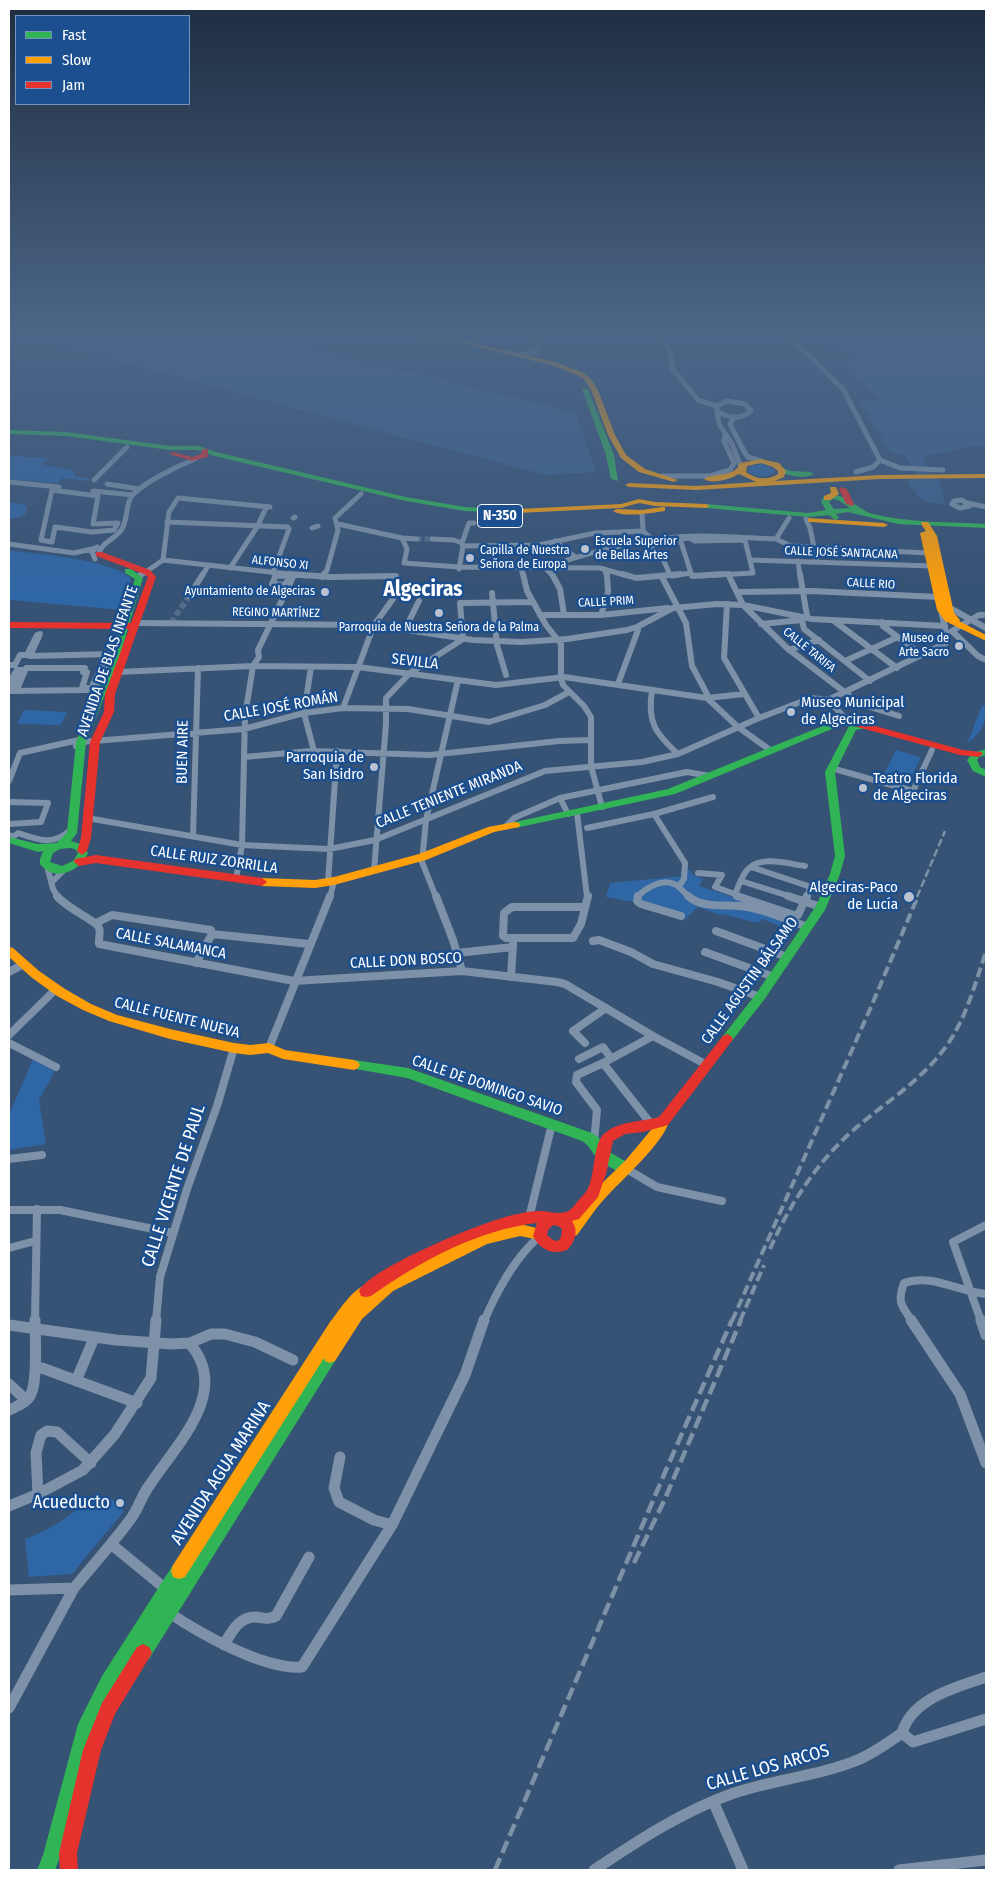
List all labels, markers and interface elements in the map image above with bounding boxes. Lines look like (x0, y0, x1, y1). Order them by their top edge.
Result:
legend (15, 15, 190, 105)
text: Fast (62, 26, 86, 44)
text: Slow (62, 51, 91, 69)
text: Jam (62, 76, 85, 94)
road number: N-350 (478, 504, 522, 528)
place label: Escuela Superior de Bellas Artes (595, 535, 677, 563)
marker: Escuela Superior de Bellas Artes (579, 543, 591, 555)
place label: Capilla de Nuestra Señora de Europa (480, 544, 570, 572)
street label: CALLE JOSÉ SANTACANA (784, 544, 898, 562)
marker: Capilla de Nuestra Señora de Europa (464, 552, 476, 564)
street label: ALFONSO XI (251, 553, 309, 573)
street label: CALLE RIO (846, 576, 896, 592)
district label: Algeciras (384, 577, 462, 603)
street label: AVENIDA DE BLAS INFANTE (74, 583, 142, 739)
place label: Ayuntamiento de Algeciras (185, 585, 315, 599)
marker: Ayuntamiento de Algeciras (319, 586, 331, 598)
street label: CALLE PRIM (578, 593, 634, 611)
street label: REGINO MARTÍNEZ (232, 605, 320, 621)
marker: Parroquia de Nuestra Señora de la Palma (433, 607, 445, 619)
place label: Parroquia de Nuestra Señora de la Palma (339, 621, 539, 635)
street label: CALLE TARIFA (780, 624, 838, 676)
place label: Museo de Arte Sacro (899, 632, 949, 660)
marker: Museo de Arte Sacro (953, 640, 965, 652)
street label: SEVILLA (390, 650, 440, 674)
street label: CALLE JOSÉ ROMÁN (222, 688, 340, 726)
place label: Museo Municipal de Algeciras (801, 694, 904, 729)
marker: Museo Municipal de Algeciras (785, 706, 797, 718)
street label: BUEN AIRE (173, 720, 193, 784)
place label: Parroquia de San Isidro (286, 749, 364, 784)
street label: CALLE TENIENTE MIRANDA (373, 757, 525, 833)
marker: Parroquia de San Isidro (368, 761, 380, 773)
place label: Teatro Florida de Algeciras (873, 770, 957, 805)
marker: Teatro Florida de Algeciras (857, 782, 869, 794)
street label: CALLE RUIZ ZORRILLA (149, 842, 279, 878)
place label: Algeciras-Paco de Lucía (809, 879, 898, 914)
marker: Algeciras-Paco de Lucía (902, 890, 916, 904)
street label: CALLE AGUSTIN BÁLSAMO (698, 914, 802, 1048)
street label: CALLE SALAMANCA (114, 924, 228, 964)
street label: CALLE DON BOSCO (350, 949, 462, 973)
street label: CALLE FUENTE NUEVA (112, 994, 242, 1042)
street label: CALLE DE DOMINGO SAVIO (409, 1052, 565, 1120)
street label: CALLE VICENTE DE PAUL (137, 1102, 211, 1270)
street label: AVENIDA AGUA MARINA (166, 1397, 276, 1549)
place label: Acueducto (33, 1492, 110, 1514)
marker: Acueducto (114, 1497, 126, 1509)
street label: CALLE LOS ARCOS (704, 1740, 832, 1796)

